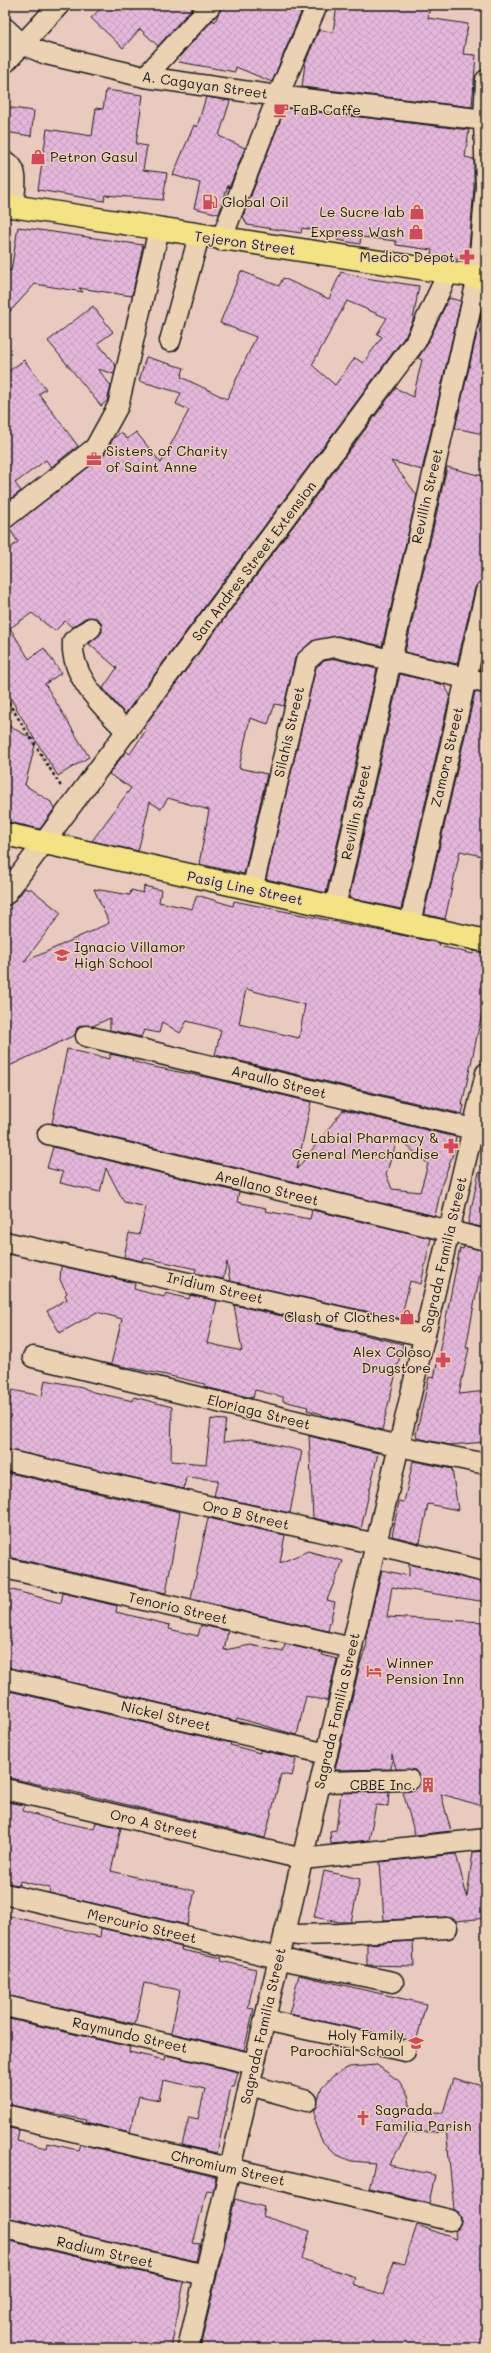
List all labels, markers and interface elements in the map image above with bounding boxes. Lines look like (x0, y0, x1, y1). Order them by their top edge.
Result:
street label: A. Cagayan Street (141, 66, 269, 103)
place label: FaB Caffe (293, 100, 361, 119)
cafe icon: FaB Caffe (272, 101, 290, 119)
place label: Petron Gasul (50, 147, 138, 166)
shop icon: Petron Gasul (29, 148, 47, 166)
place label: Global Oil (222, 192, 289, 211)
fuel station icon: Global Oil (201, 193, 219, 211)
place label: Le Sucre lab (319, 202, 405, 221)
shop icon: Le Sucre lab (408, 203, 426, 221)
place label: Express Wash (311, 222, 404, 241)
shop icon: Express Wash (407, 223, 425, 241)
street label: Tejeron Street (193, 226, 297, 259)
place label: Medico Depot (360, 247, 455, 266)
pharmacy icon: Medico Depot (458, 248, 476, 266)
place label: Sisters of Charity of Saint Anne (106, 441, 228, 476)
street label: Revillin Street (406, 446, 447, 546)
office icon: Sisters of Charity of Saint Anne (85, 450, 103, 468)
street label: San Andres Street Extension (187, 477, 320, 645)
street label: Silahis Street (269, 685, 308, 779)
street label: Zamora Street (426, 705, 467, 809)
street label: Revillin Street (336, 762, 375, 862)
street label: Pasig Line Street (185, 866, 305, 909)
place label: Ignacio Villamor High School (74, 937, 186, 972)
school or university icon: Ignacio Villamor High School (53, 946, 71, 964)
street label: Araullo Street (230, 1061, 329, 1103)
place label: Labial Pharmacy & General Merchandise (292, 1128, 439, 1163)
pharmacy icon: Labial Pharmacy & General Merchandise (442, 1137, 460, 1155)
street label: Arellano Street (213, 1165, 321, 1210)
street label: Sagrada Familia Street (416, 1175, 471, 1335)
street label: Iridium Street (165, 1267, 265, 1308)
place label: Clash of Clothes (284, 1307, 395, 1326)
shop icon: Clash of Clothes (398, 1308, 416, 1326)
place label: Alex Coloso Drugstore (352, 1342, 431, 1377)
pharmacy icon: Alex Coloso Drugstore (434, 1351, 452, 1369)
street label: Eloriaga Street (206, 1390, 313, 1434)
street label: Oro B Street (201, 1495, 291, 1534)
street label: Tenorio Street (127, 1587, 230, 1628)
street label: Sagrada Familia Street (309, 1631, 364, 1791)
place label: Winner Pension Inn (386, 1653, 464, 1688)
hotel icon: Winner Pension Inn (365, 1662, 383, 1680)
street label: Nickel Street (119, 1696, 213, 1735)
place label: CBBE Inc. (350, 1775, 416, 1794)
building icon: CBBE Inc. (419, 1776, 437, 1794)
street label: Oro A Street (108, 1804, 200, 1843)
street label: Mercurio Street (86, 1904, 199, 1947)
street label: Sagrada Familia Street (235, 1946, 290, 2106)
street label: Raymundo Street (71, 2012, 190, 2057)
place label: Holy Family Parochial School (290, 2025, 404, 2060)
school or university icon: Holy Family Parochial School (407, 2034, 425, 2052)
place label: Sagrada Familia Parish (375, 2100, 471, 2135)
church icon: Sagrada Familia Parish (354, 2109, 372, 2127)
street label: Chromium Street (169, 2145, 287, 2190)
street label: Radium Street (55, 2231, 155, 2272)

